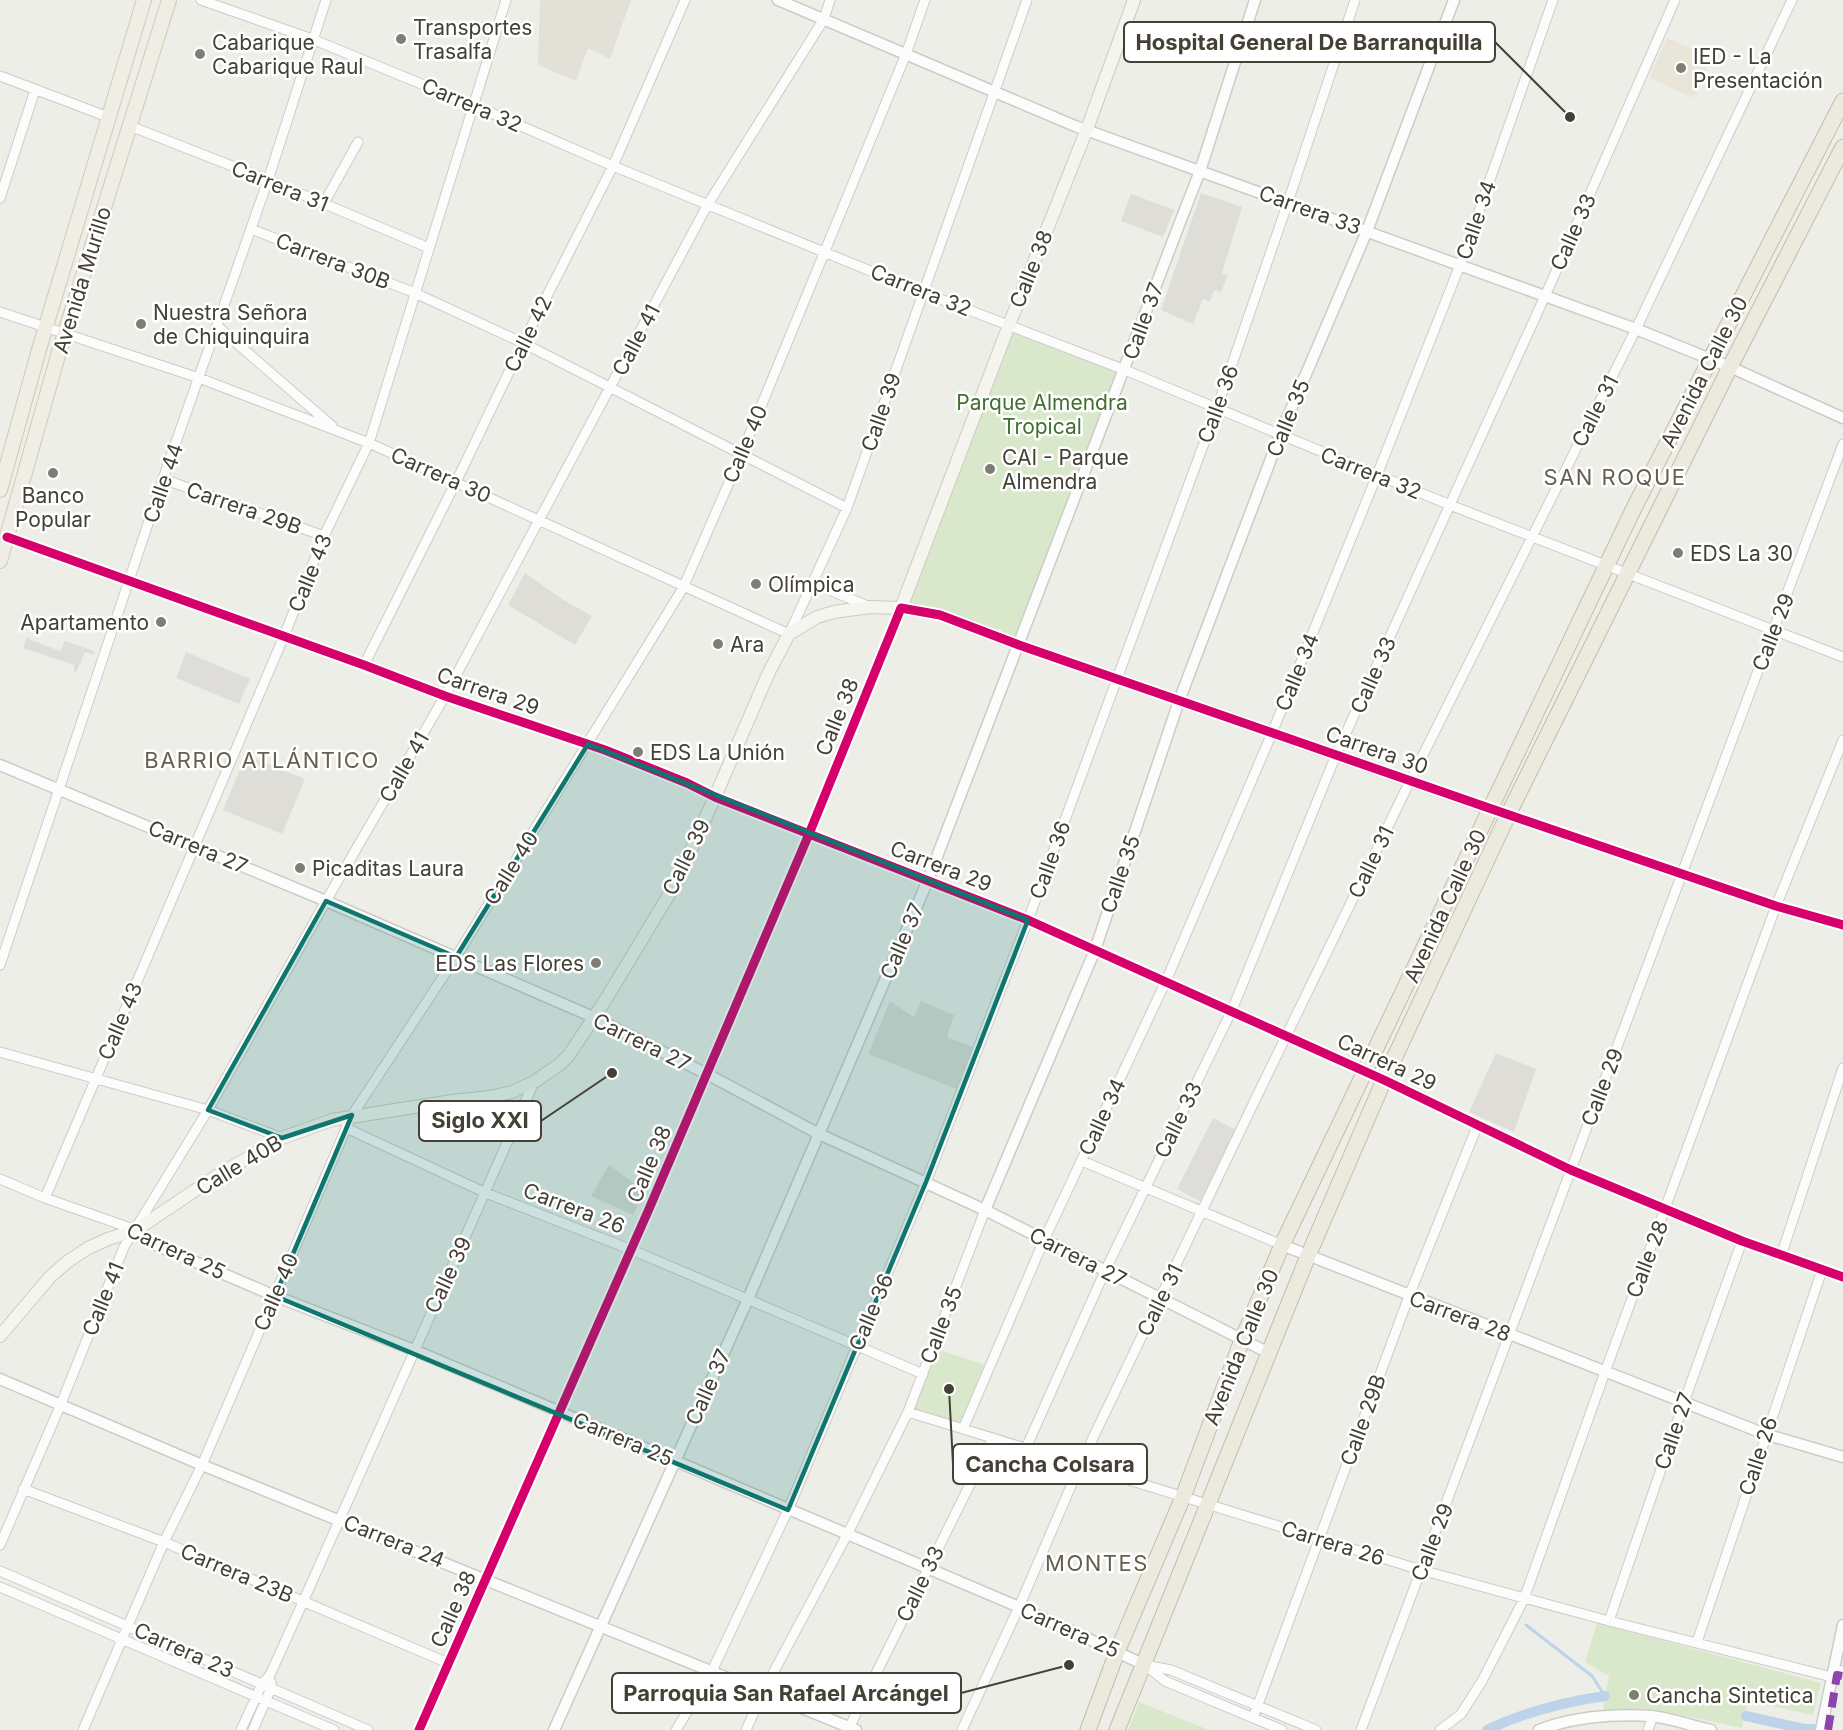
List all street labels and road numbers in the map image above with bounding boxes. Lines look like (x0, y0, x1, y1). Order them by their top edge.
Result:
street label: Carrera 32 (418, 73, 526, 137)
street label: Carrera 31 (228, 155, 332, 217)
street label: Calle 34 (1451, 177, 1501, 263)
street label: Carrera 33 (1256, 180, 1364, 240)
street label: Calle 33 (1545, 190, 1601, 274)
street label: Avenida Murillo (48, 204, 116, 356)
street label: Calle 38 (1004, 227, 1058, 311)
street label: Carrera 30B (272, 228, 394, 294)
street label: Carrera 32 (867, 258, 975, 322)
street label: Calle 37 (1118, 279, 1168, 363)
street label: Calle 42 (499, 292, 557, 376)
street label: Avenida Calle 30 (1655, 292, 1753, 452)
street label: Calle 41 (607, 300, 665, 380)
street label: Calle 36 (1192, 361, 1244, 447)
street label: Calle 39 (856, 369, 906, 455)
street label: Calle 31 (1566, 371, 1624, 451)
street label: Calle 35 (1261, 376, 1315, 460)
street label: Calle 40 (717, 401, 773, 487)
street label: Calle 44 (138, 440, 188, 526)
street label: Carrera 32 (1317, 441, 1425, 505)
street label: Carrera 30 (387, 442, 495, 508)
street label: Carrera 29B (183, 477, 305, 539)
street label: Calle 43 (283, 530, 337, 616)
street label: Calle 29 (1747, 590, 1799, 674)
street label: Calle 34 (1270, 629, 1324, 715)
street label: Calle 33 (1345, 633, 1401, 717)
street label: Carrera 29 (434, 662, 542, 720)
street label: Calle 38 (810, 675, 864, 759)
street label: Carrera 30 (1322, 721, 1432, 779)
street label: Calle 41 (374, 727, 434, 807)
street label: Carrera 27 (145, 815, 251, 879)
street label: Calle 39 (657, 815, 715, 899)
street label: Calle 36 (1024, 817, 1076, 903)
street label: Calle 31 (1343, 822, 1399, 902)
street label: Avenida Calle 30 (1399, 825, 1491, 987)
street label: Calle 40 (479, 826, 543, 910)
street label: Calle 35 (1095, 832, 1145, 916)
street label: Carrera 29 (887, 835, 995, 897)
street label: Calle 37 (875, 899, 929, 983)
street label: Calle 43 (92, 978, 148, 1064)
street label: Carrera 27 (589, 1008, 695, 1076)
street label: Carrera 29 (1333, 1028, 1441, 1096)
street label: Calle 29 (1576, 1045, 1628, 1129)
street label: Calle 34 (1073, 1075, 1131, 1159)
street label: Calle 33 (1149, 1078, 1207, 1162)
street label: Calle 38 (622, 1122, 676, 1206)
street label: Calle 40B (191, 1130, 287, 1200)
street label: Carrera 26 (520, 1177, 628, 1239)
street label: Carrera 25 (123, 1217, 229, 1285)
street label: Calle 28 (1621, 1217, 1673, 1301)
street label: Carrera 27 (1025, 1222, 1131, 1292)
street label: Calle 39 (419, 1233, 477, 1317)
street label: Calle 40 (248, 1249, 304, 1335)
street label: Calle 41 (77, 1259, 129, 1339)
street label: Calle 31 (1132, 1260, 1188, 1340)
street label: Avenida Calle 30 (1198, 1265, 1284, 1429)
street label: Calle 36 (844, 1270, 898, 1354)
street label: Calle 35 (915, 1283, 967, 1367)
street label: Carrera 28 (1406, 1285, 1514, 1347)
street label: Calle 37 (680, 1345, 736, 1429)
street label: Calle 29B (1335, 1371, 1391, 1469)
street label: Calle 27 (1649, 1389, 1699, 1473)
street label: Carrera 25 (569, 1407, 677, 1471)
street label: Calle 26 (1734, 1413, 1782, 1499)
street label: Calle 29 (1406, 1500, 1458, 1584)
street label: Carrera 24 (340, 1509, 448, 1573)
street label: Carrera 26 (1278, 1515, 1388, 1571)
street label: Carrera 23B (177, 1538, 297, 1608)
street label: Calle 33 (891, 1542, 949, 1626)
street label: Calle 38 (425, 1567, 481, 1651)
street label: Carrera 25 (1016, 1597, 1124, 1663)
street label: Carrera 23 (130, 1617, 238, 1683)

